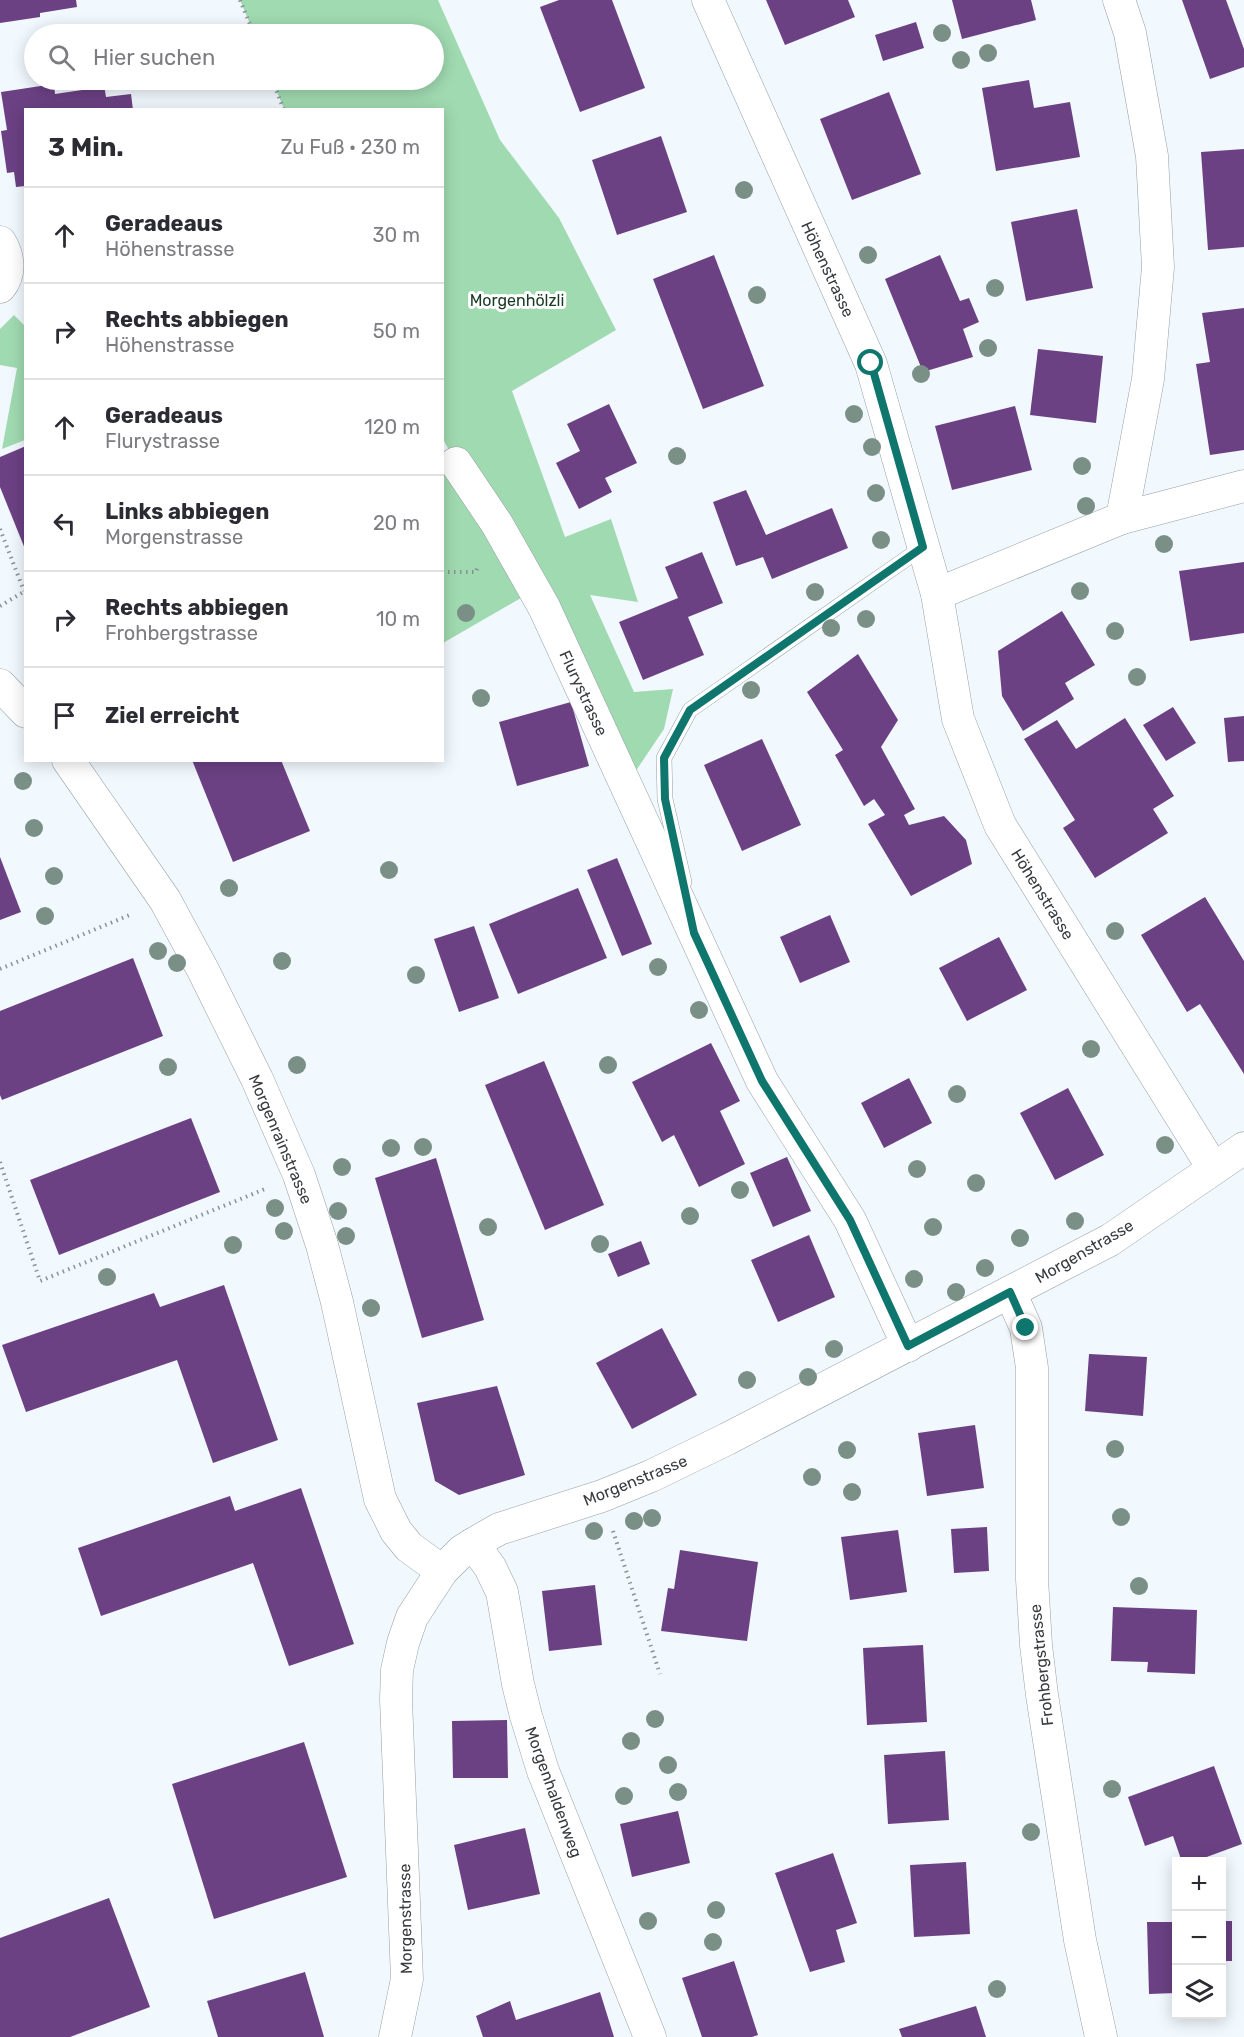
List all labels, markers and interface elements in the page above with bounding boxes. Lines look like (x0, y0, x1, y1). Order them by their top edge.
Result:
search box (24, 24, 444, 90)
icon: search (45, 41, 78, 74)
text: Hier suchen (93, 44, 215, 71)
text: 3 Min. (48, 132, 124, 163)
text: Zu Fuß · 230 m (281, 135, 420, 159)
text: Geradeaus (105, 210, 223, 237)
street label: Höhenstrasse (797, 218, 858, 320)
icon: ahead (48, 219, 81, 252)
text: 30 m (373, 223, 420, 247)
text: Höhenstrasse (105, 237, 234, 261)
park label: Morgenhölzli (470, 291, 564, 310)
text: Rechts abbiegen (105, 306, 289, 333)
icon: right (48, 315, 81, 348)
text: 50 m (373, 319, 420, 343)
text: Höhenstrasse (105, 333, 234, 357)
route start (857, 349, 883, 375)
text: Geradeaus (105, 402, 223, 429)
icon: ahead (48, 411, 81, 444)
text: 120 m (364, 415, 420, 439)
text: Flurystrasse (105, 429, 220, 453)
text: Links abbiegen (105, 498, 269, 525)
icon: left (48, 507, 81, 540)
text: 20 m (373, 511, 420, 535)
text: Morgenstrasse (105, 525, 243, 549)
text: Rechts abbiegen (105, 594, 289, 621)
icon: right (48, 603, 81, 636)
text: 10 m (376, 607, 420, 631)
text: Frohbergstrasse (105, 621, 258, 645)
street label: Flurystrasse (555, 648, 612, 739)
icon: arrive (48, 699, 81, 732)
text: Ziel erreicht (105, 702, 239, 729)
street label: Höhenstrasse (1007, 845, 1078, 943)
street label: Morgenrainstrasse (245, 1072, 316, 1207)
street label: Morgenstrasse (1032, 1216, 1137, 1287)
route end (1012, 1314, 1038, 1340)
street label: Morgenstrasse (580, 1451, 690, 1510)
street label: Frohbergstrasse (1026, 1603, 1057, 1727)
street label: Morgenhaldenweg (521, 1724, 586, 1860)
map controls (1172, 1857, 1226, 2019)
button: + (1172, 1857, 1226, 1911)
street label: Morgenstrasse (395, 1864, 416, 1974)
button: − (1172, 1911, 1226, 1965)
button: layers (1172, 1965, 1226, 2019)

